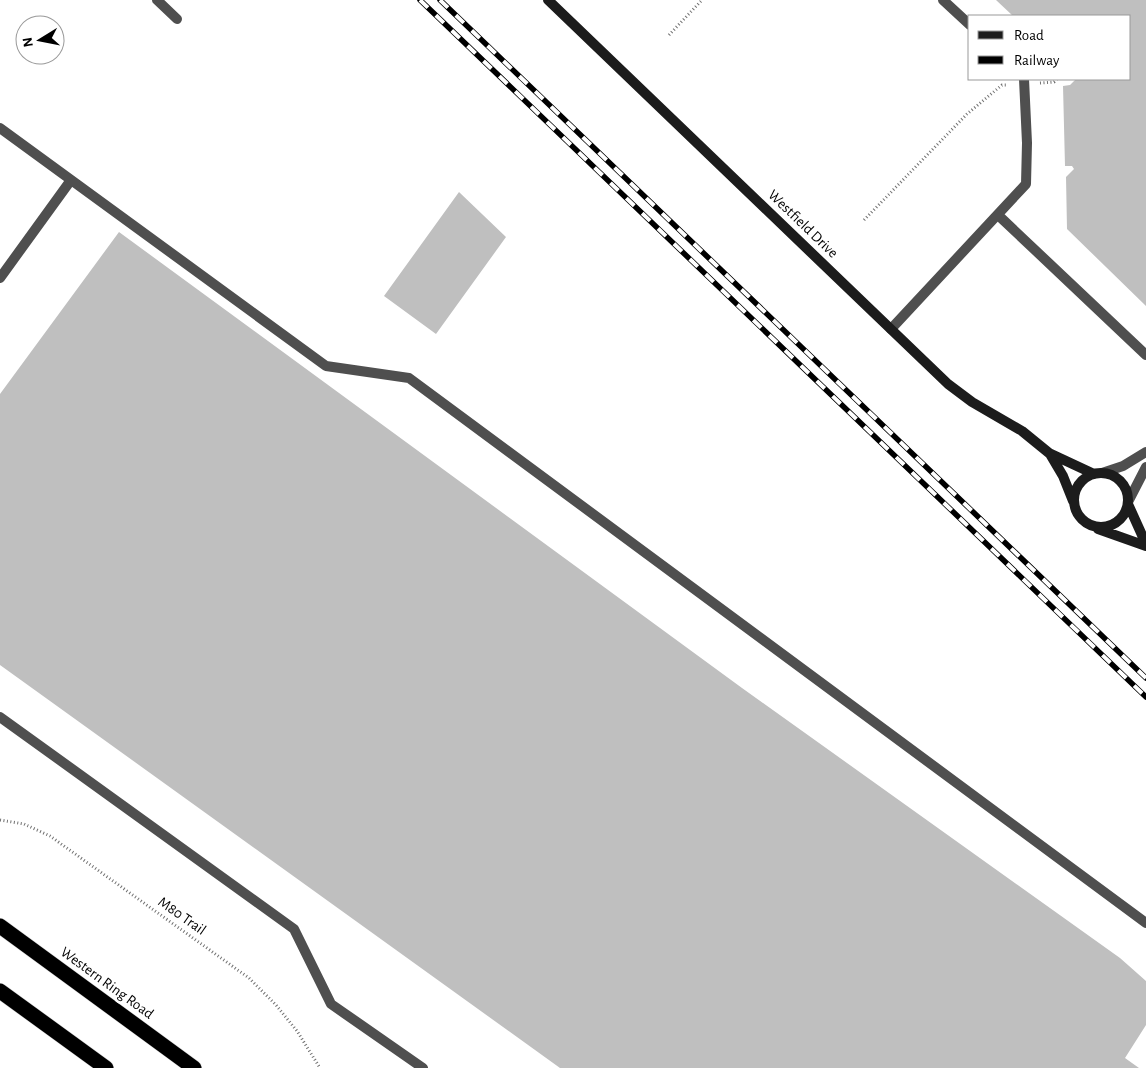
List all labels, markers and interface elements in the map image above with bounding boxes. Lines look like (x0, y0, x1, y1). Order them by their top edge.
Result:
north arrow (15, 15, 65, 65)
legend (968, 15, 1131, 80)
text: Road (1014, 28, 1044, 43)
text: N (20, 36, 36, 48)
text: Railway (1014, 53, 1060, 68)
street label: Westfield Drive (765, 187, 841, 261)
street label: M80 Trail (155, 894, 209, 938)
street label: Western Ring Road (58, 944, 157, 1022)

